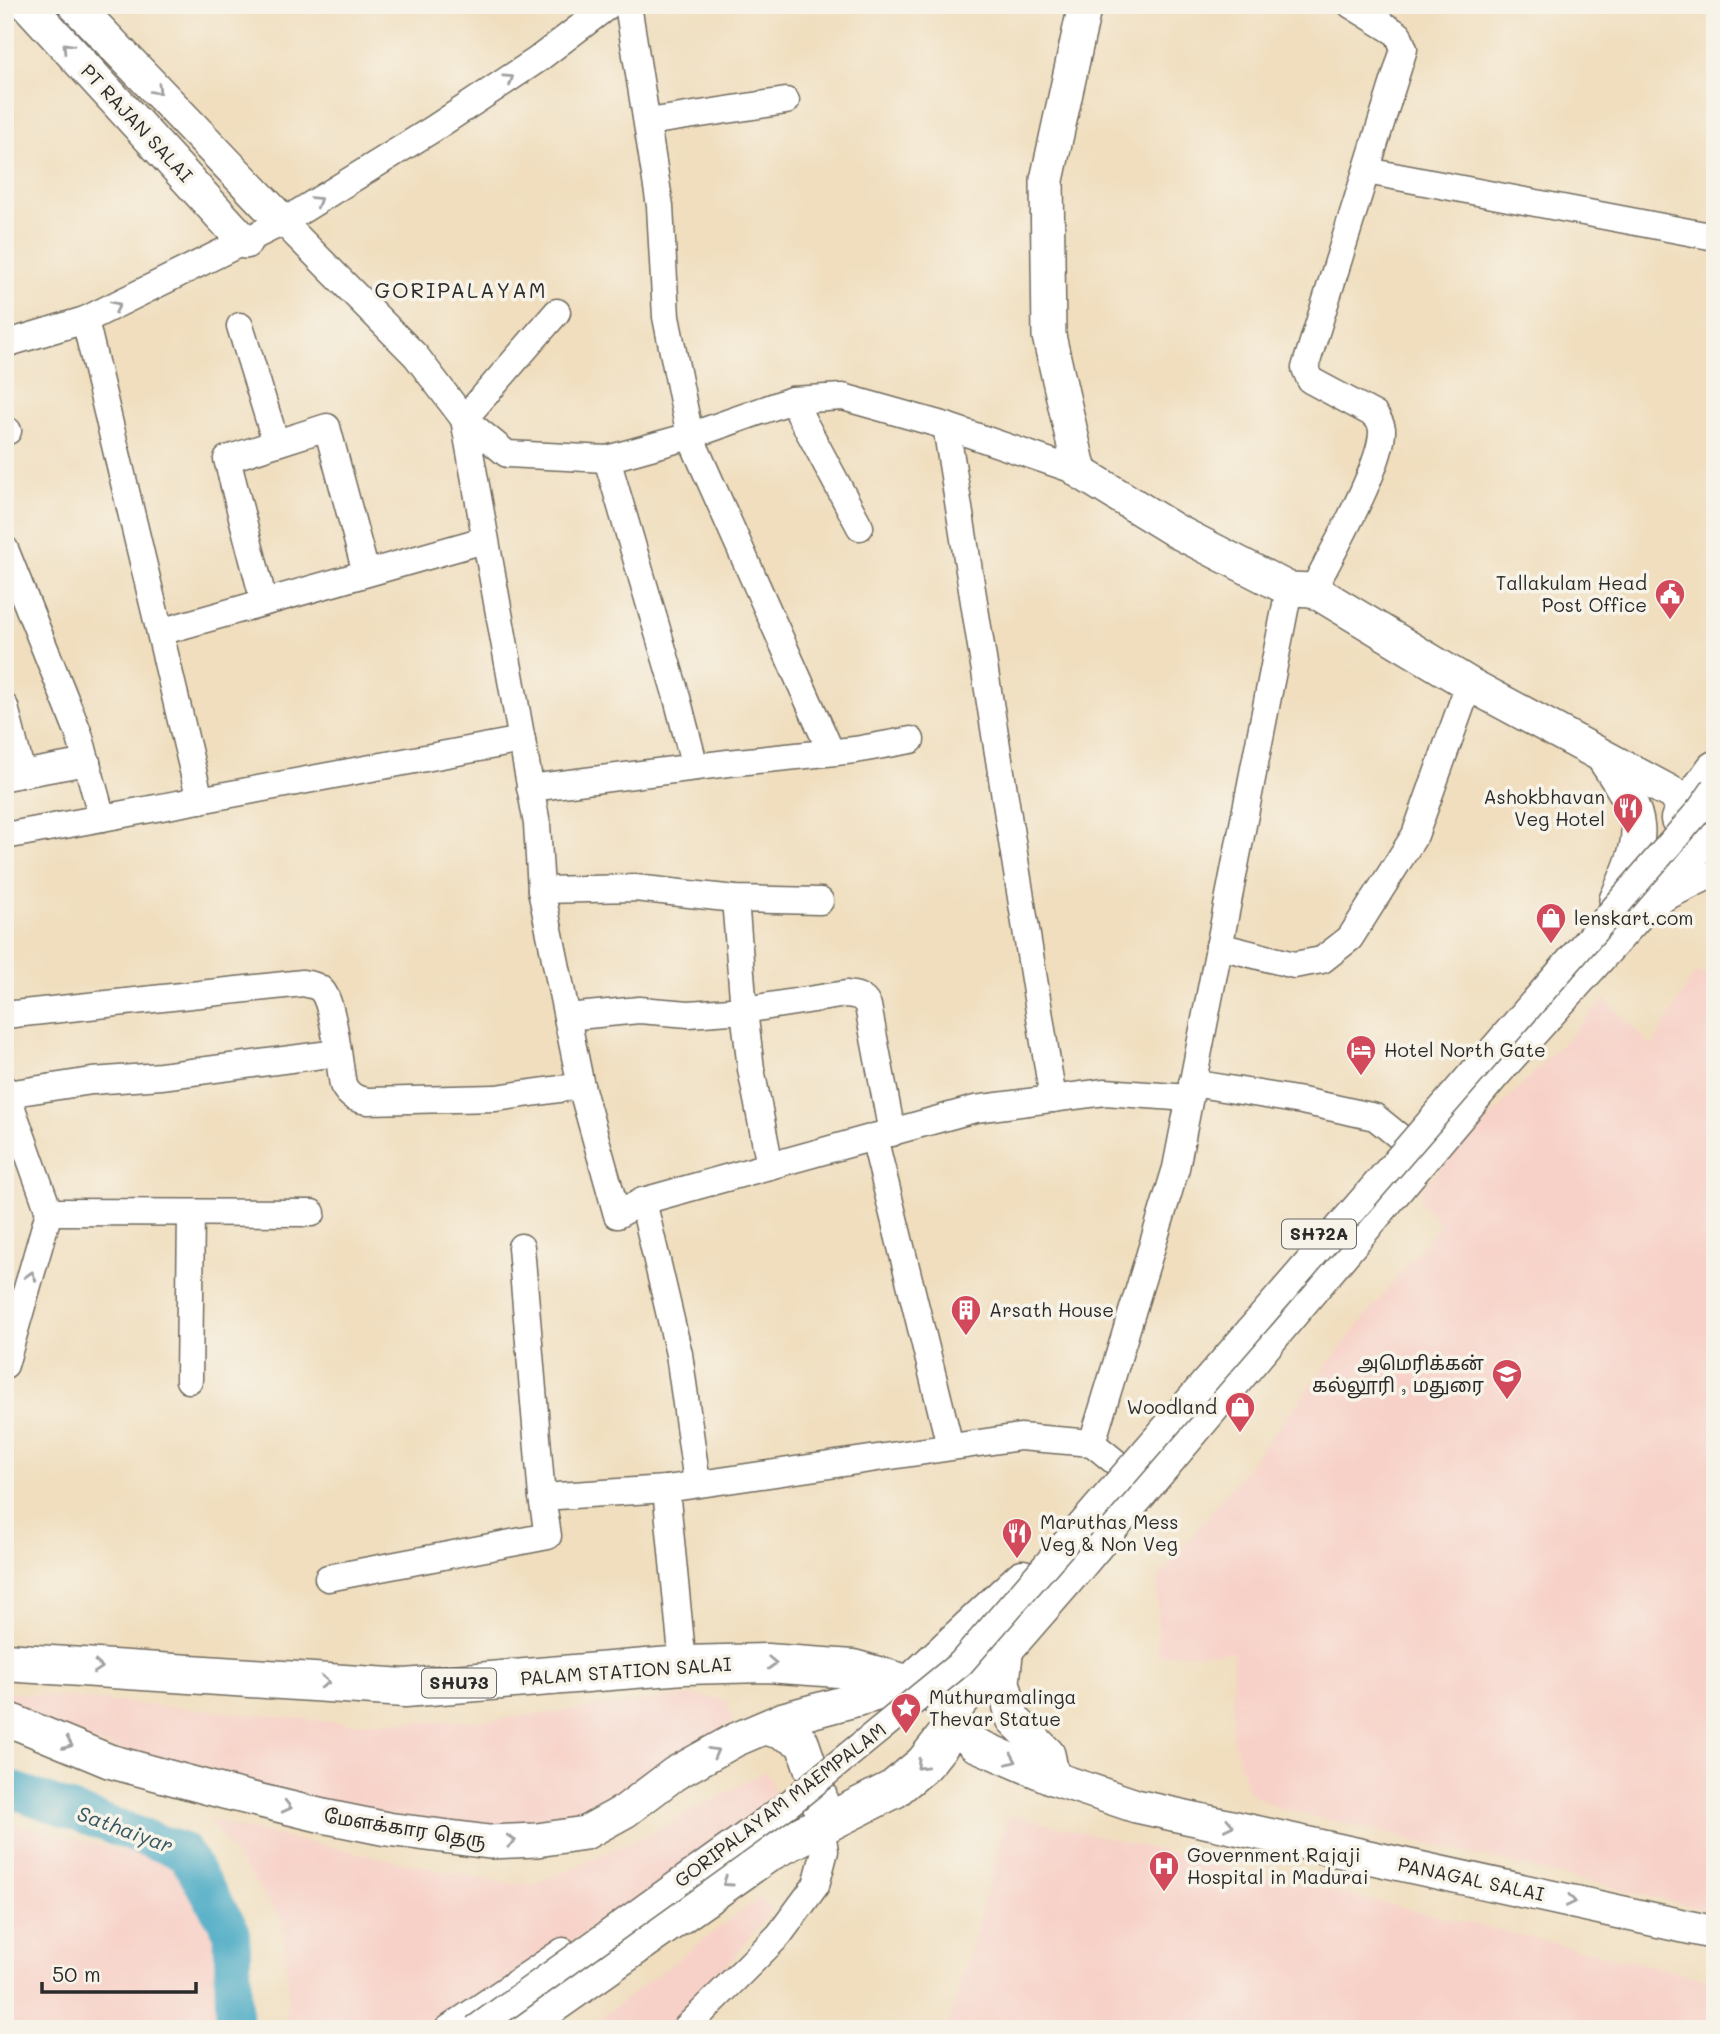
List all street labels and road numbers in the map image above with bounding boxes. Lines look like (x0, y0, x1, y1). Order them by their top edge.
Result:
street label: PT RAJAN SALAI (76, 58, 199, 187)
road number: SH72A (1282, 1219, 1356, 1248)
street label: PALAM STATION SALAI (520, 1651, 732, 1690)
road number: SHU73 (422, 1668, 496, 1698)
street label: GORIPALAYAM MAEMPALAM (669, 1717, 891, 1892)
street label: மேளக்கார தெரு (322, 1802, 488, 1855)
street label: PANAGAL SALAI (1396, 1851, 1547, 1906)

